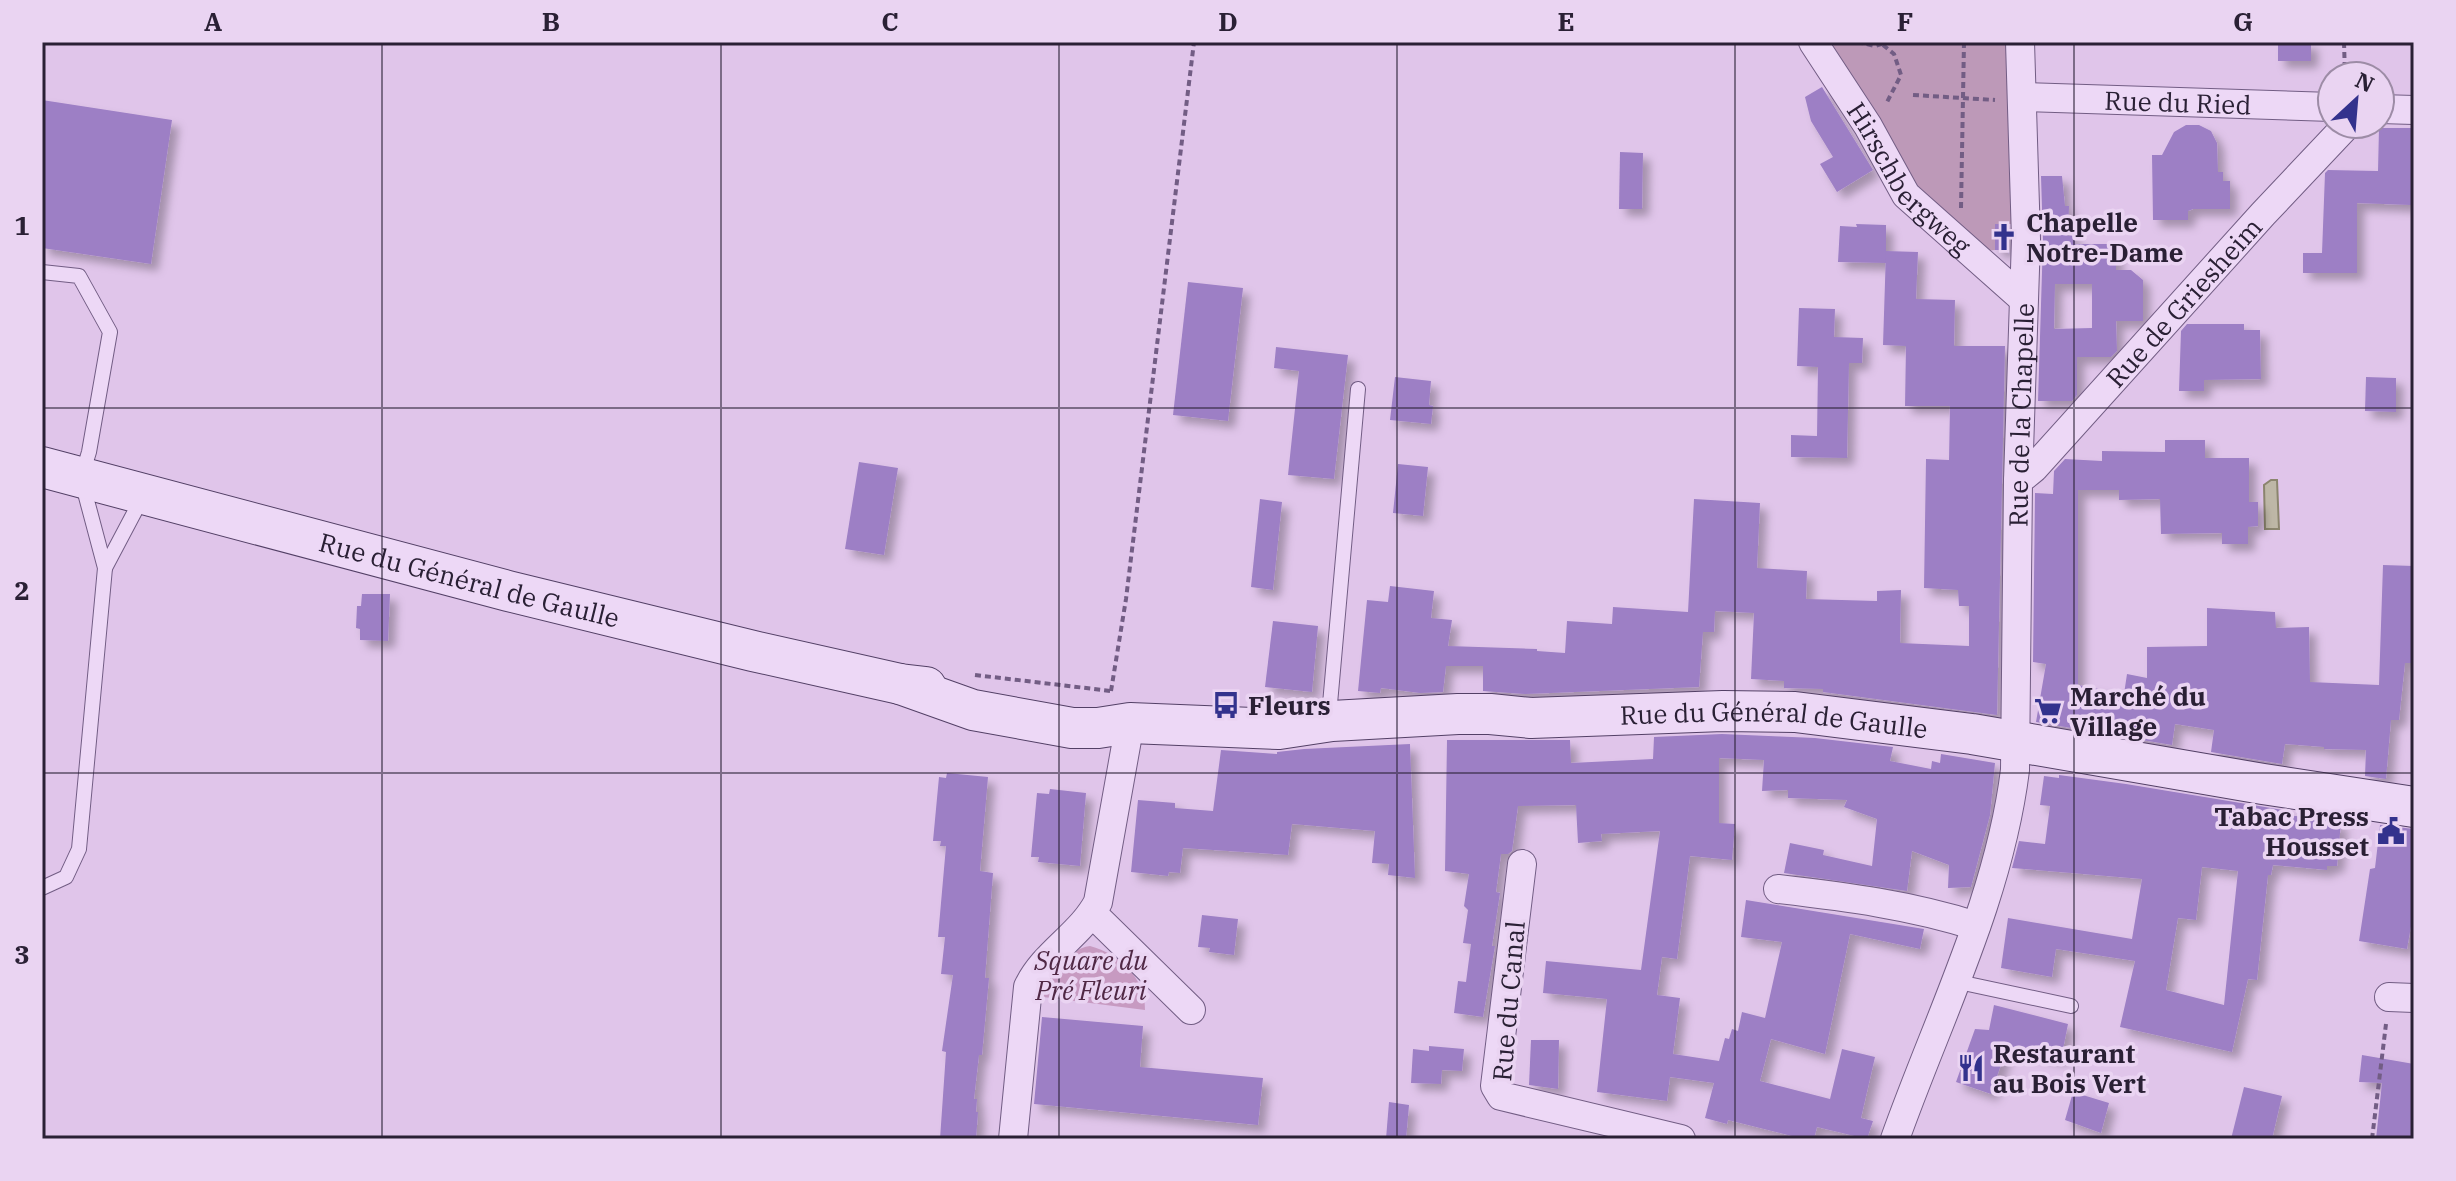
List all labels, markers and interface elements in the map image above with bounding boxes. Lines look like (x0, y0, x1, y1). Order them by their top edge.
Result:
text: A (204, 4, 222, 38)
text: B (542, 4, 560, 38)
text: C (881, 4, 899, 38)
text: D (1218, 4, 1238, 38)
text: E (1557, 4, 1575, 38)
text: F (1897, 4, 1913, 38)
text: G (2233, 4, 2253, 38)
north arrow (2316, 60, 2396, 140)
text: N (2351, 65, 2379, 98)
street label: Rue du Ried (2104, 83, 2252, 121)
street label: Hirschbergweg (1840, 95, 1979, 262)
place label: Chapelle Notre-Dame (2026, 205, 2184, 269)
text: 1 (14, 208, 30, 242)
street label: Rue de Griesheim (2098, 210, 2269, 394)
church icon: Chapelle Notre-Dame (1989, 222, 2019, 252)
street label: Rue de la Chapelle (2001, 302, 2041, 527)
street label: Rue du Général de Gaulle (316, 525, 623, 635)
text: 2 (14, 573, 30, 607)
place label: Marché du Village (2070, 679, 2206, 743)
place label: Fleurs (1248, 688, 1331, 722)
bus stop icon: Fleurs (1211, 690, 1241, 720)
street label: Rue du Général de Gaulle (1619, 694, 1930, 745)
supermarket icon: Marché du Village (2033, 696, 2063, 726)
place label: Tabac Press Housset (2214, 799, 2369, 863)
public building icon: Tabac Press Housset (2376, 816, 2406, 846)
street label: Rue du Canal (1484, 919, 1532, 1083)
text: 3 (14, 937, 30, 971)
park label: Square du Pré Fleuri (1033, 943, 1148, 1007)
place label: Restaurant au Bois Vert (1993, 1036, 2146, 1100)
restaurant icon: Restaurant au Bois Vert (1956, 1053, 1986, 1083)

